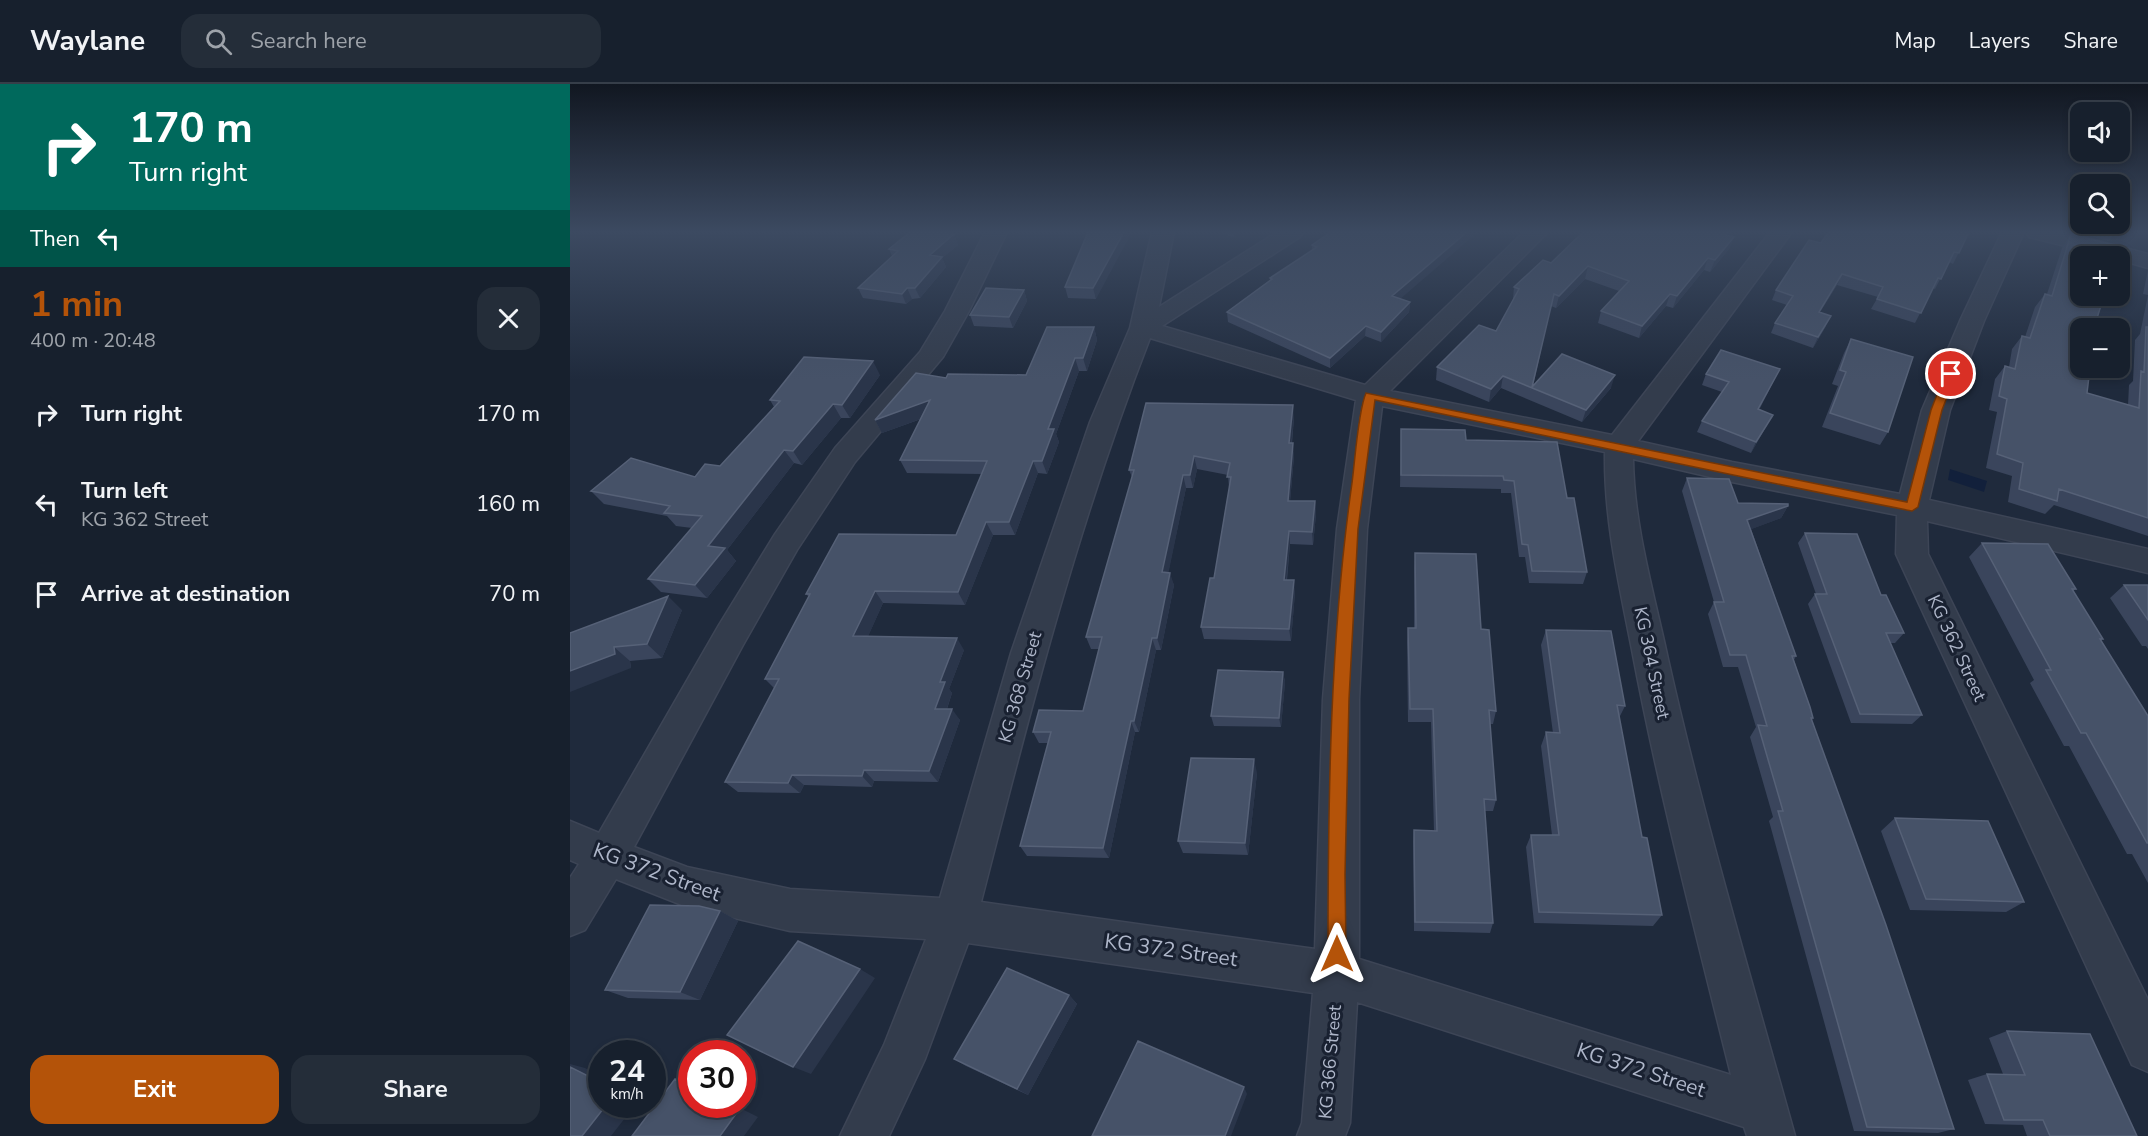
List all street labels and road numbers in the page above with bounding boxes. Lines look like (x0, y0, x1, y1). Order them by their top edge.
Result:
street label: KG 362 Street (1922, 591, 1992, 706)
street label: KG 364 Street (1628, 604, 1676, 722)
street label: KG 368 Street (993, 628, 1048, 745)
street label: KG 372 Street (589, 836, 725, 908)
street label: KG 372 Street (1103, 927, 1240, 973)
street label: KG 366 Street (1313, 1003, 1347, 1120)
street label: KG 372 Street (1573, 1036, 1709, 1104)

